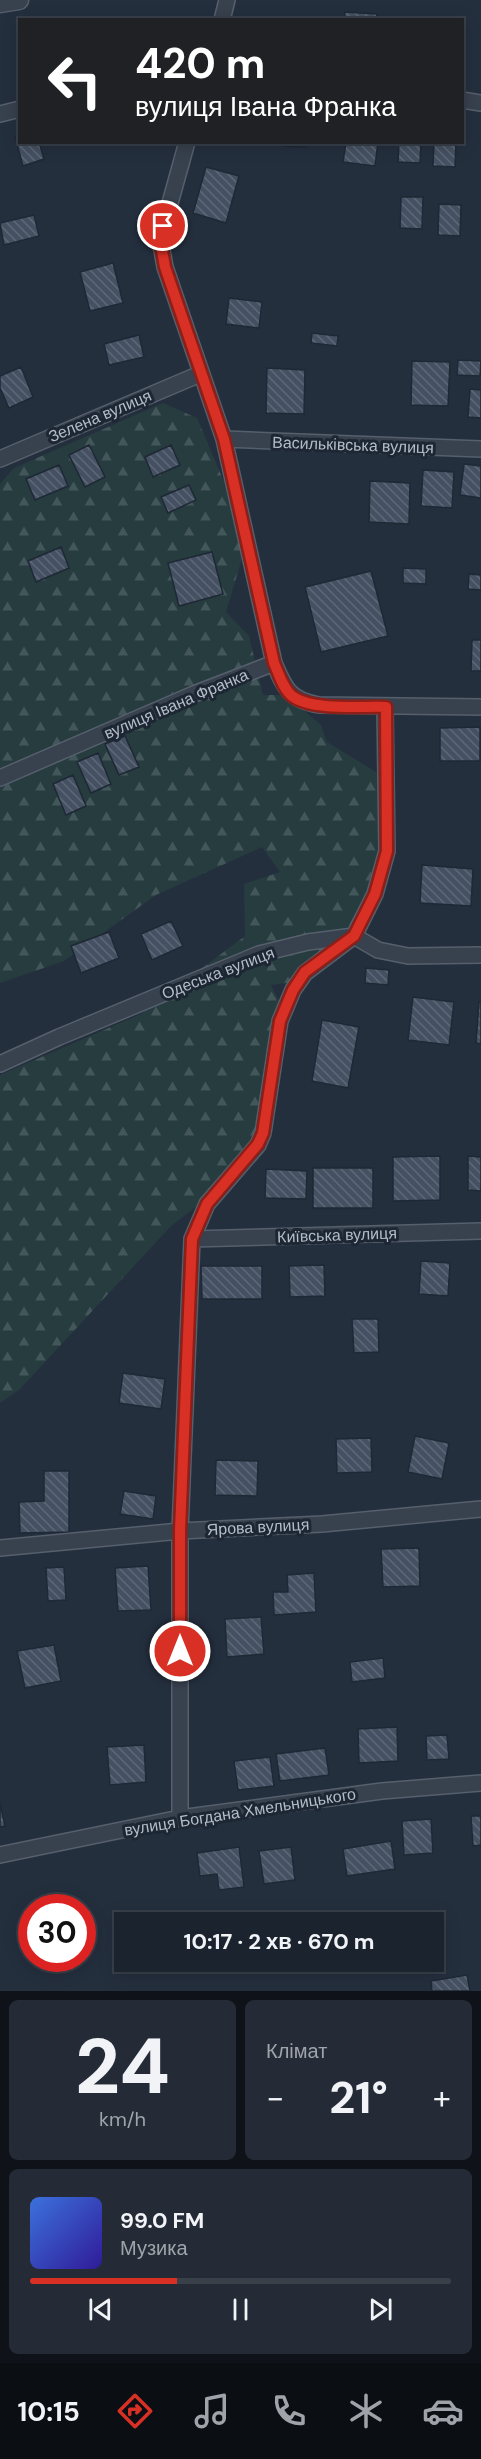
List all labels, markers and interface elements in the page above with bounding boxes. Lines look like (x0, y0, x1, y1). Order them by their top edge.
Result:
text: 420 m (135, 36, 265, 91)
icon: left (36, 42, 114, 120)
text: вулиця Івана Франка (135, 89, 396, 124)
pin (137, 200, 188, 251)
icon: arrive (146, 209, 179, 242)
street label: Зелена вулиця (45, 385, 155, 447)
street label: Васильківська вулиця (272, 432, 434, 458)
street label: вулиця Івана Франка (101, 664, 251, 744)
street label: Одеська вулиця (159, 942, 277, 1004)
street label: Київська вулиця (277, 1222, 397, 1248)
street label: Ярова вулиця (206, 1514, 310, 1540)
position arrow (148, 1619, 212, 1683)
street label: вулиця Богдана Хмельницького (123, 1783, 357, 1841)
speed limit sign: 30 (18, 1894, 96, 1972)
text: 10:17 · 2 хв · 670 m (183, 1927, 375, 1956)
text: 24 (75, 2016, 170, 2117)
text: Клімат (266, 2038, 327, 2064)
text: 21° (329, 2068, 388, 2127)
text: − (266, 2076, 284, 2119)
text: + (433, 2076, 451, 2119)
text: km/h (99, 2106, 146, 2132)
text: 99.0 FM (120, 2206, 204, 2235)
text: Музика (120, 2235, 188, 2261)
icon: previous (84, 2293, 117, 2326)
icon: pause (224, 2293, 257, 2326)
icon: next (364, 2293, 397, 2326)
icon: directions (114, 2390, 156, 2432)
icon: music (191, 2390, 233, 2432)
icon: phone (268, 2390, 310, 2432)
icon: climate (345, 2390, 387, 2432)
icon: car (422, 2390, 464, 2432)
text: 10:15 (17, 2394, 80, 2429)

